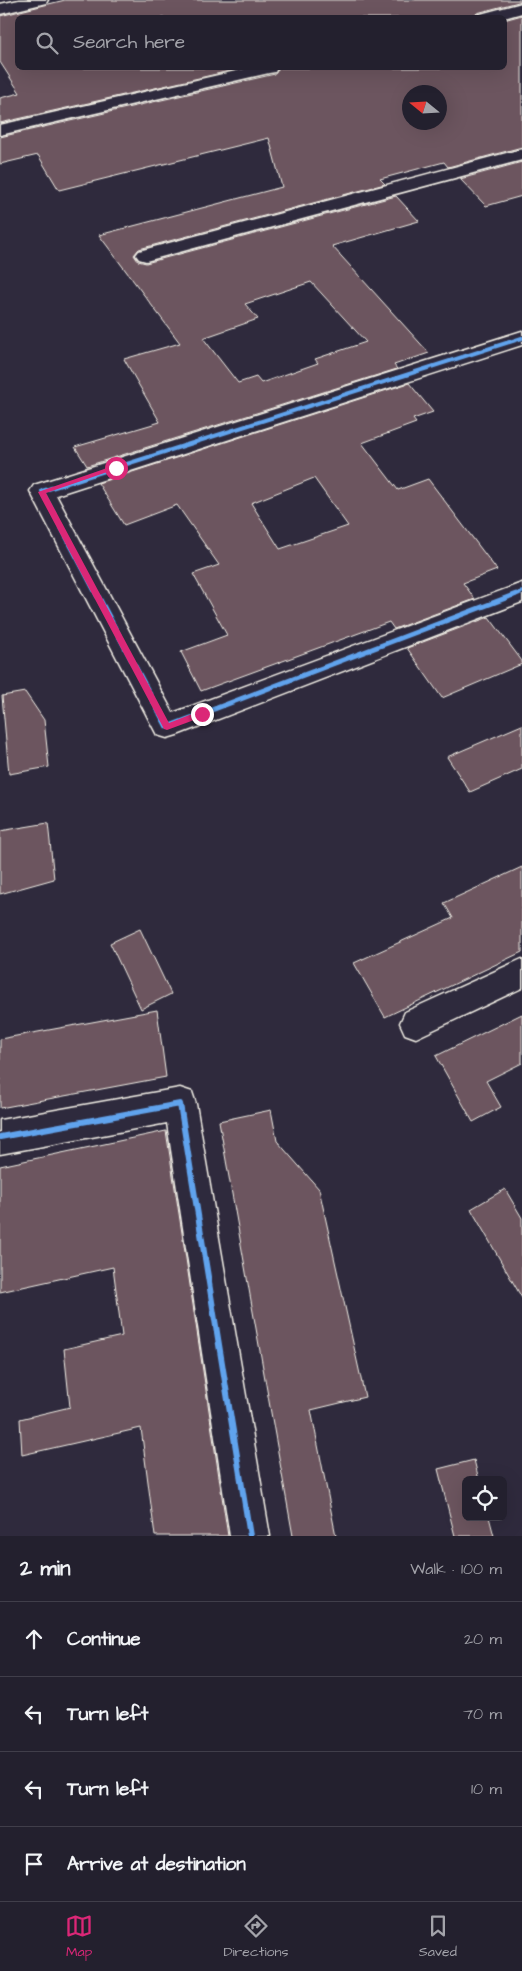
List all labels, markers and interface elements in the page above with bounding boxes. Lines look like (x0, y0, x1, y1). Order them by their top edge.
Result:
search box (15, 15, 507, 70)
icon: search (33, 29, 61, 57)
text: Search here (73, 29, 185, 56)
north arrow (402, 85, 447, 130)
route start (105, 457, 128, 480)
route end (191, 703, 214, 726)
map controls (462, 1476, 507, 1521)
button: locate (462, 1476, 507, 1521)
text: 2 min (20, 1554, 70, 1583)
text: Walk · 100 m (410, 1558, 502, 1580)
icon: ahead (20, 1625, 48, 1653)
text: Continue (67, 1626, 141, 1653)
text: 20 m (464, 1628, 502, 1650)
icon: left (20, 1700, 48, 1728)
text: Turn left (67, 1701, 148, 1728)
text: 70 m (463, 1703, 502, 1725)
icon: left (20, 1775, 48, 1803)
text: Turn left (67, 1776, 148, 1803)
text: 10 m (471, 1778, 502, 1800)
icon: arrive (20, 1850, 48, 1878)
text: Arrive at destination (67, 1851, 246, 1878)
tab: Map (65, 1912, 93, 1962)
tab: Directions (223, 1912, 288, 1962)
tab: Saved (419, 1912, 457, 1962)

